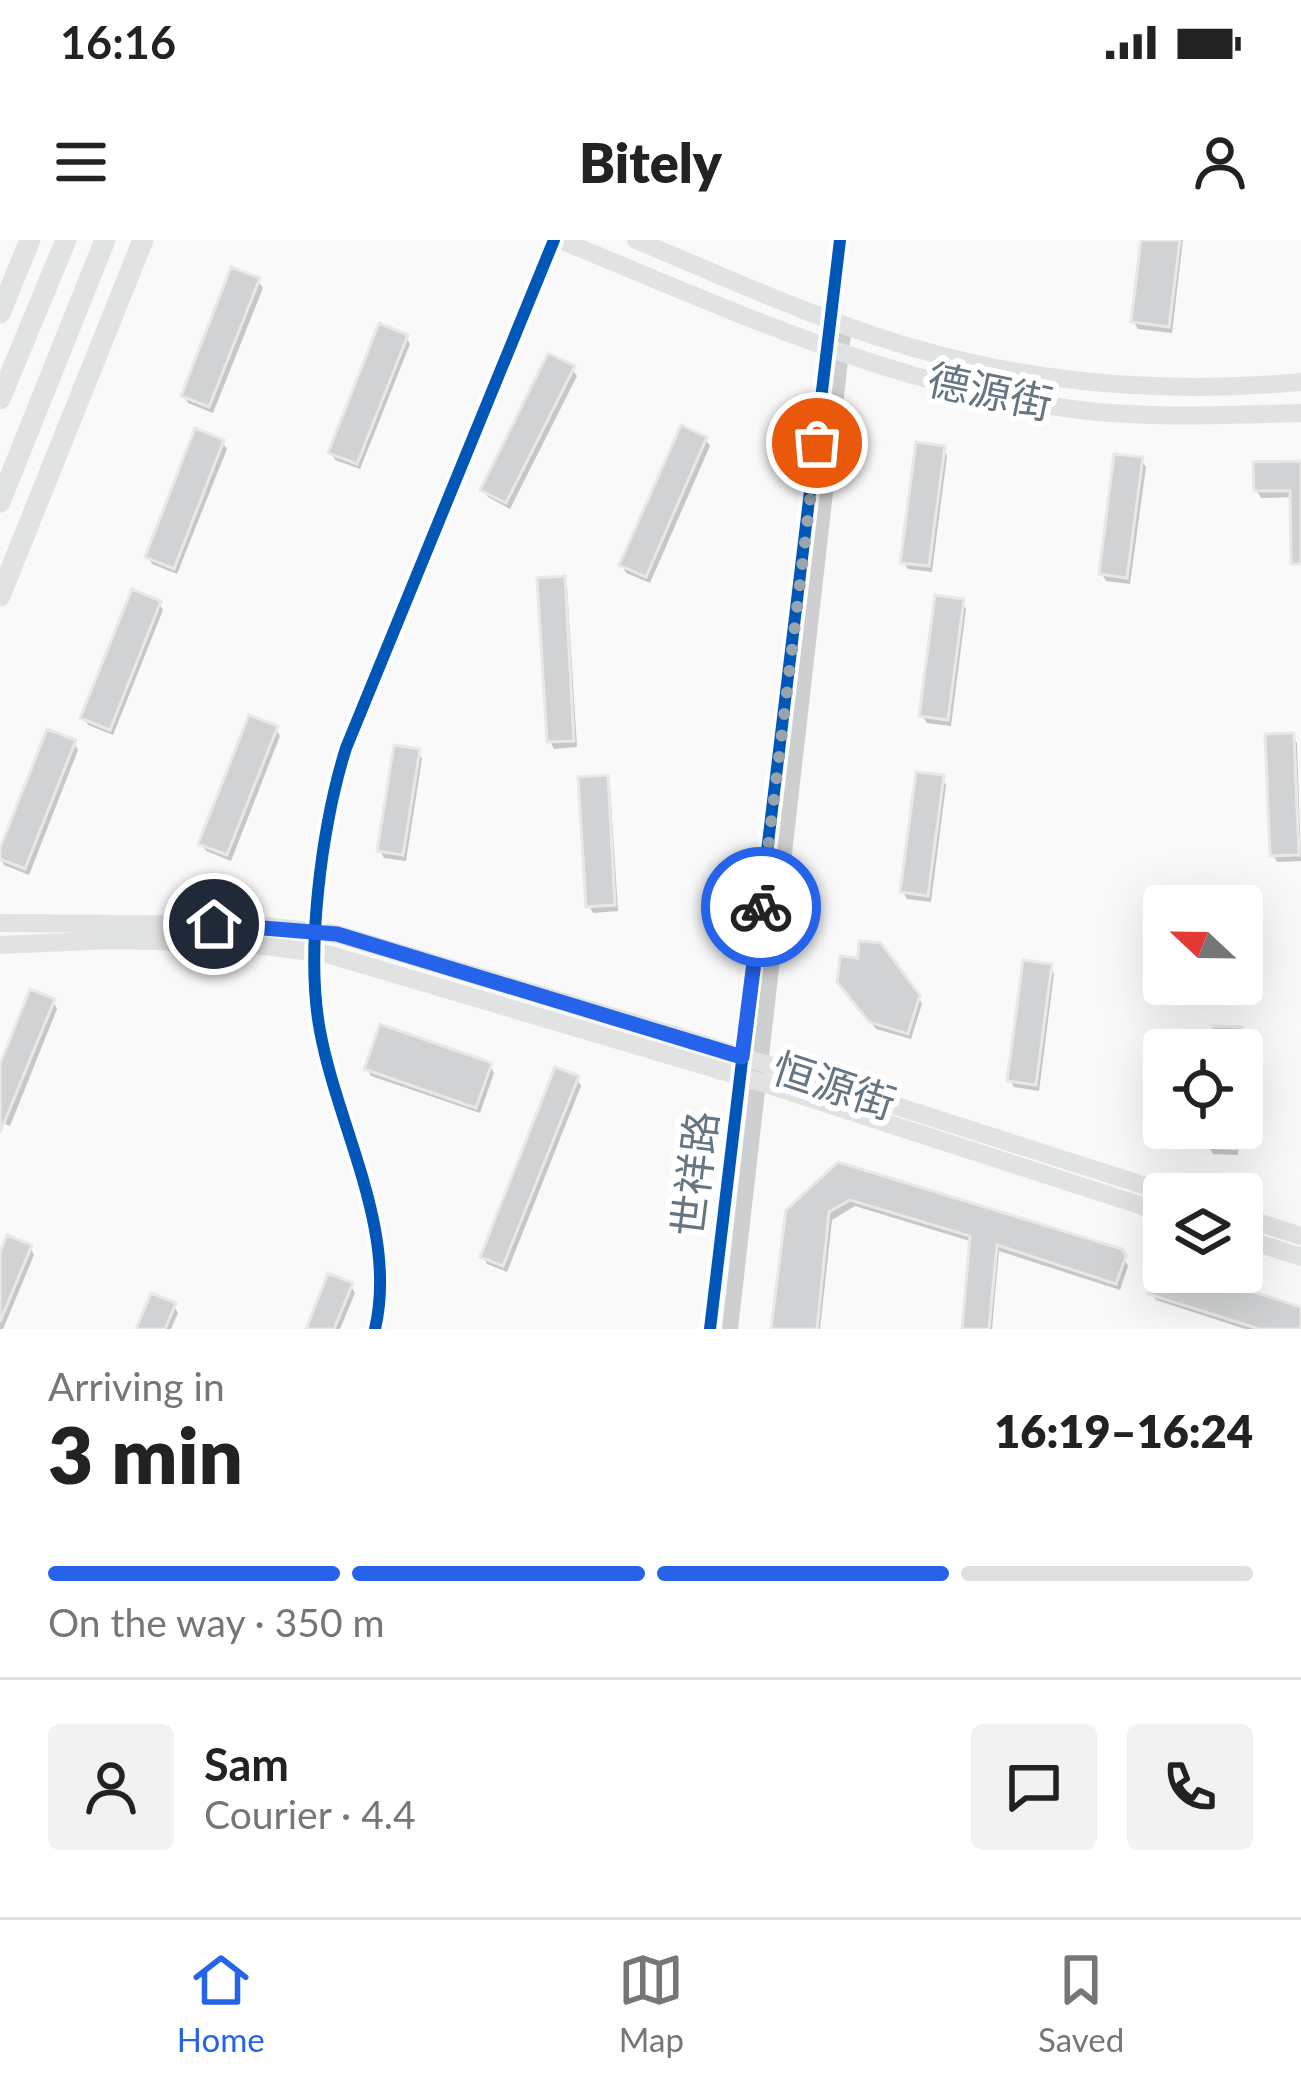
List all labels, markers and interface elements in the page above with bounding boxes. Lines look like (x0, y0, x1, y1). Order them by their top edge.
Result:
text: 16:16 (60, 15, 176, 69)
icon: menu (48, 129, 114, 195)
icon: person (1187, 129, 1253, 195)
text: Bitely (579, 130, 722, 195)
street label: 德源街 (923, 353, 1057, 429)
pin (766, 392, 868, 494)
icon: bag (784, 410, 850, 476)
courier (701, 847, 821, 967)
pin (163, 873, 265, 975)
icon: bike (728, 874, 794, 940)
north arrow (1143, 885, 1263, 1005)
map controls (1143, 885, 1263, 1293)
icon: home (181, 891, 247, 957)
button: locate (1143, 1029, 1263, 1149)
street label: 恒源街 (767, 1042, 902, 1128)
street label: 世祥路 (662, 1108, 726, 1239)
button: layers (1143, 1173, 1263, 1293)
text: Arriving in (48, 1363, 225, 1409)
text: 16:19–16:24 (994, 1404, 1253, 1458)
text: 3 min (48, 1407, 243, 1501)
text: On the way · 350 m (48, 1599, 385, 1645)
button: person (48, 1724, 174, 1850)
button: chat (971, 1724, 1097, 1850)
button: phone (1127, 1724, 1253, 1850)
text: Sam (204, 1737, 289, 1791)
text: Courier · 4.4 (204, 1791, 416, 1837)
tab: Home (177, 1947, 265, 2059)
tab: Map (618, 1947, 684, 2059)
tab: Saved (1038, 1947, 1124, 2059)

